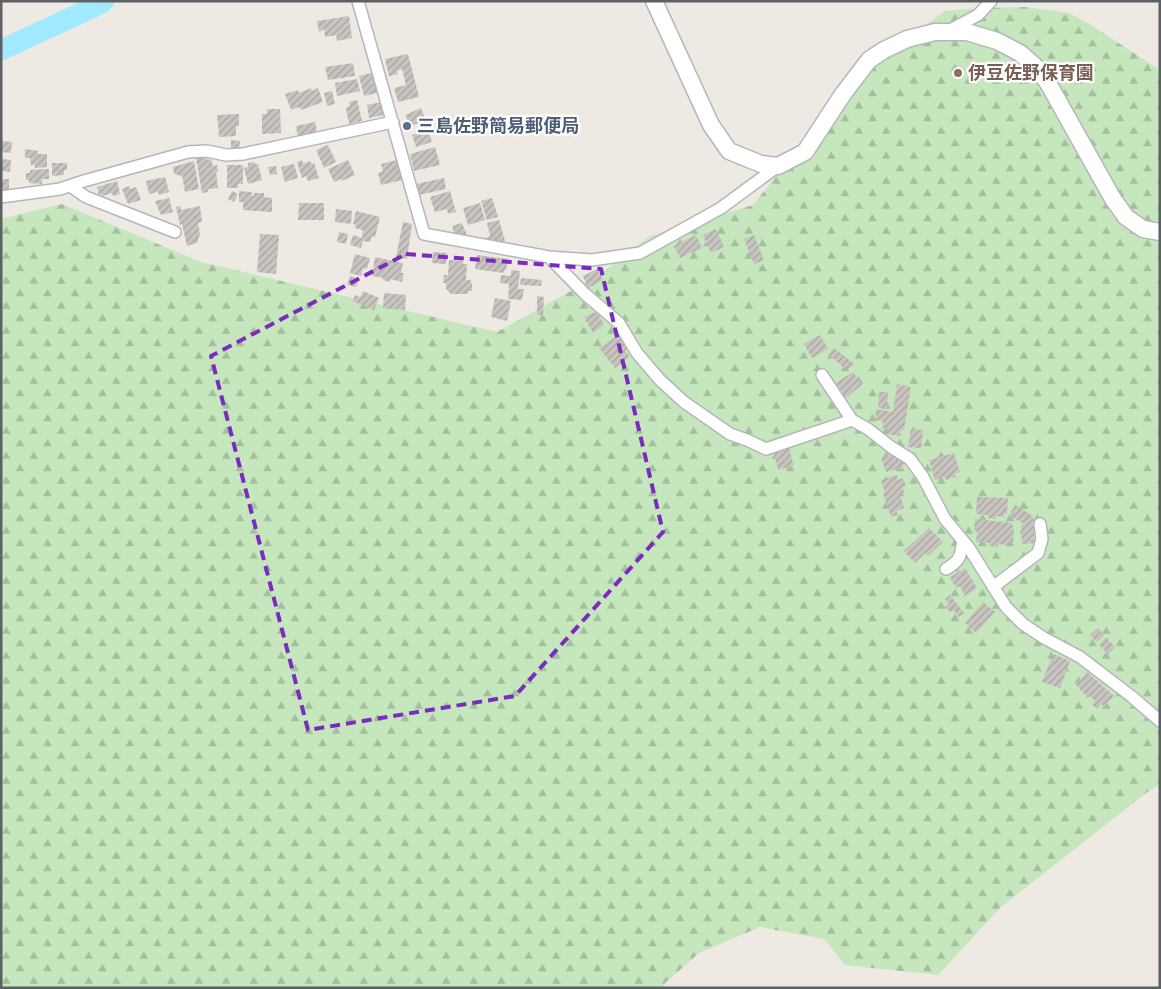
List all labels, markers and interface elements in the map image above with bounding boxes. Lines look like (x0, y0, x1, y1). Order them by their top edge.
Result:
place label: 伊豆佐野保育園 (968, 62, 1094, 83)
marker: 伊豆佐野保育園 (952, 67, 964, 79)
place label: 三島佐野簡易郵便局 (417, 115, 579, 136)
marker: 三島佐野簡易郵便局 (401, 120, 413, 132)

